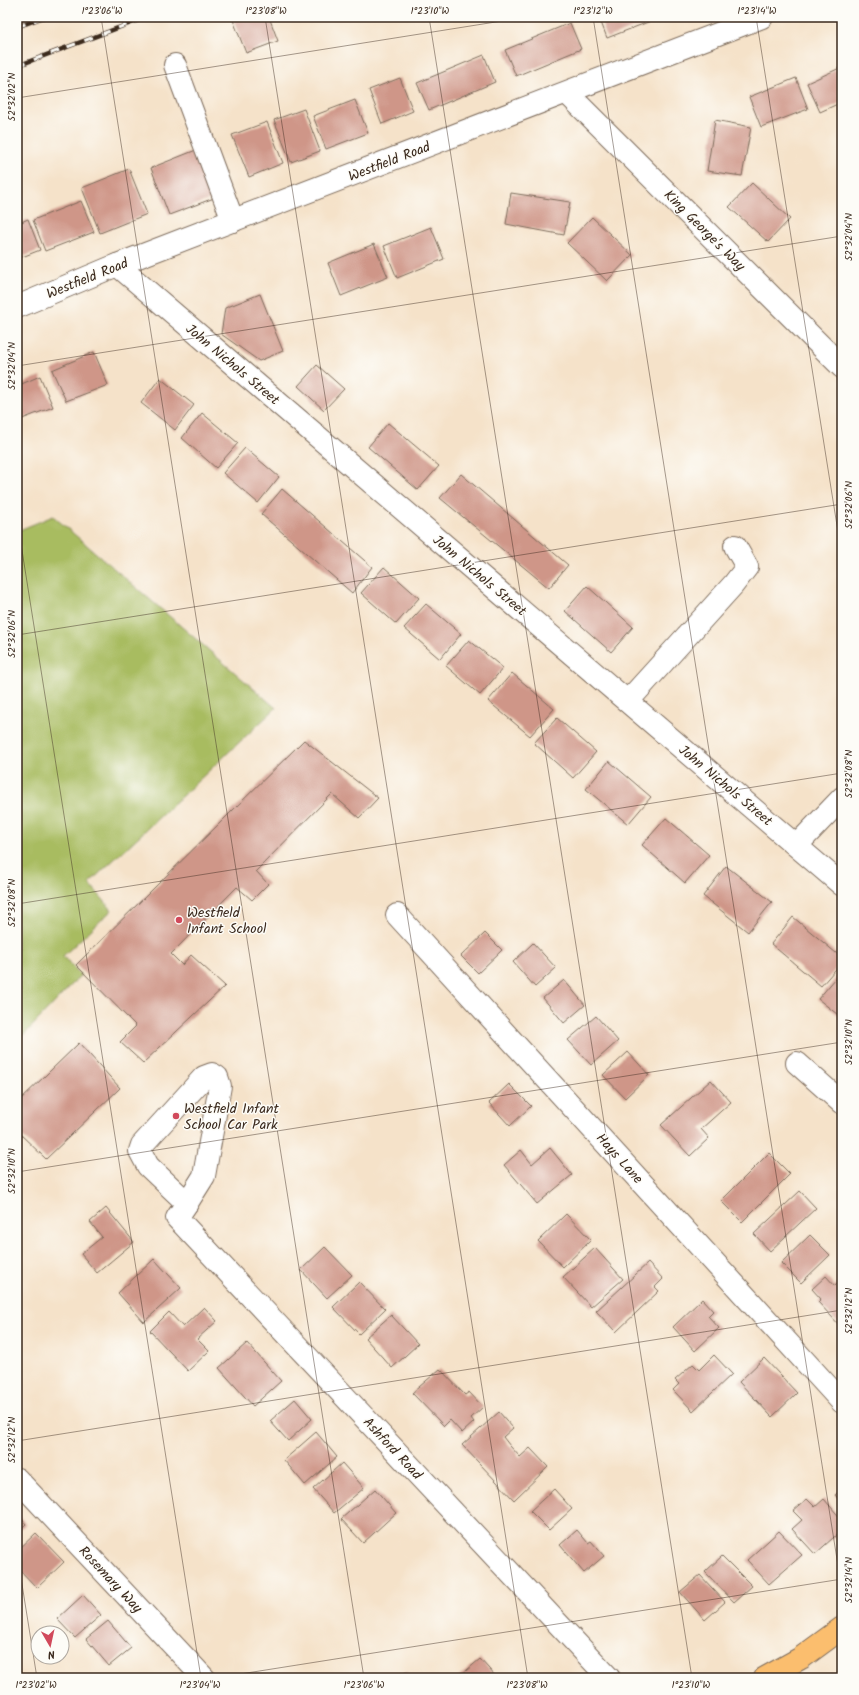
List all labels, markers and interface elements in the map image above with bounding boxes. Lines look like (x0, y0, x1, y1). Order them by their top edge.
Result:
text: 1°23'06"W (81, 3, 123, 19)
text: 1°23'08"W (245, 3, 287, 19)
text: 1°23'10"W (411, 3, 450, 19)
text: 1°23'12"W (573, 3, 613, 19)
text: 1°23'14"W (737, 3, 777, 19)
text: 52°32'02"N (4, 73, 20, 121)
street label: Westfield Road (345, 136, 435, 188)
street label: King George's Way (658, 185, 750, 277)
text: 52°32'04"N (841, 213, 857, 261)
street label: Westfield Road (43, 252, 132, 305)
street label: John Nichols Street (181, 319, 285, 411)
text: 52°32'04"N (4, 342, 20, 390)
text: 52°32'06"N (841, 481, 857, 529)
street label: John Nichols Street (428, 530, 532, 622)
text: 52°32'06"N (4, 610, 20, 658)
street label: John Nichols Street (674, 740, 778, 832)
text: 52°32'08"N (841, 749, 857, 798)
text: 52°32'08"N (4, 878, 20, 927)
place label: Westfield Infant School (187, 902, 267, 940)
marker: Westfield Infant School (174, 915, 184, 925)
text: 52°32'10"N (841, 1019, 857, 1065)
place label: Westfield Infant School Car Park (184, 1098, 279, 1136)
marker: Westfield Infant School Car Park (171, 1111, 181, 1121)
street label: Hays Lane (590, 1128, 649, 1190)
text: 52°32'10"N (4, 1148, 20, 1194)
text: 52°32'12"N (841, 1287, 857, 1334)
street label: Ashford Road (357, 1412, 428, 1486)
text: 52°32'12"N (4, 1416, 20, 1463)
street label: Rosemary Way (73, 1541, 148, 1619)
text: 52°32'14"N (841, 1557, 857, 1603)
north arrow (30, 1625, 70, 1665)
text: N (47, 1644, 56, 1663)
text: 1°23'02"W (15, 1677, 57, 1693)
text: 1°23'04"W (179, 1677, 221, 1693)
text: 1°23'06"W (343, 1677, 385, 1693)
text: 1°23'08"W (506, 1677, 548, 1693)
text: 1°23'10"W (672, 1677, 711, 1693)

